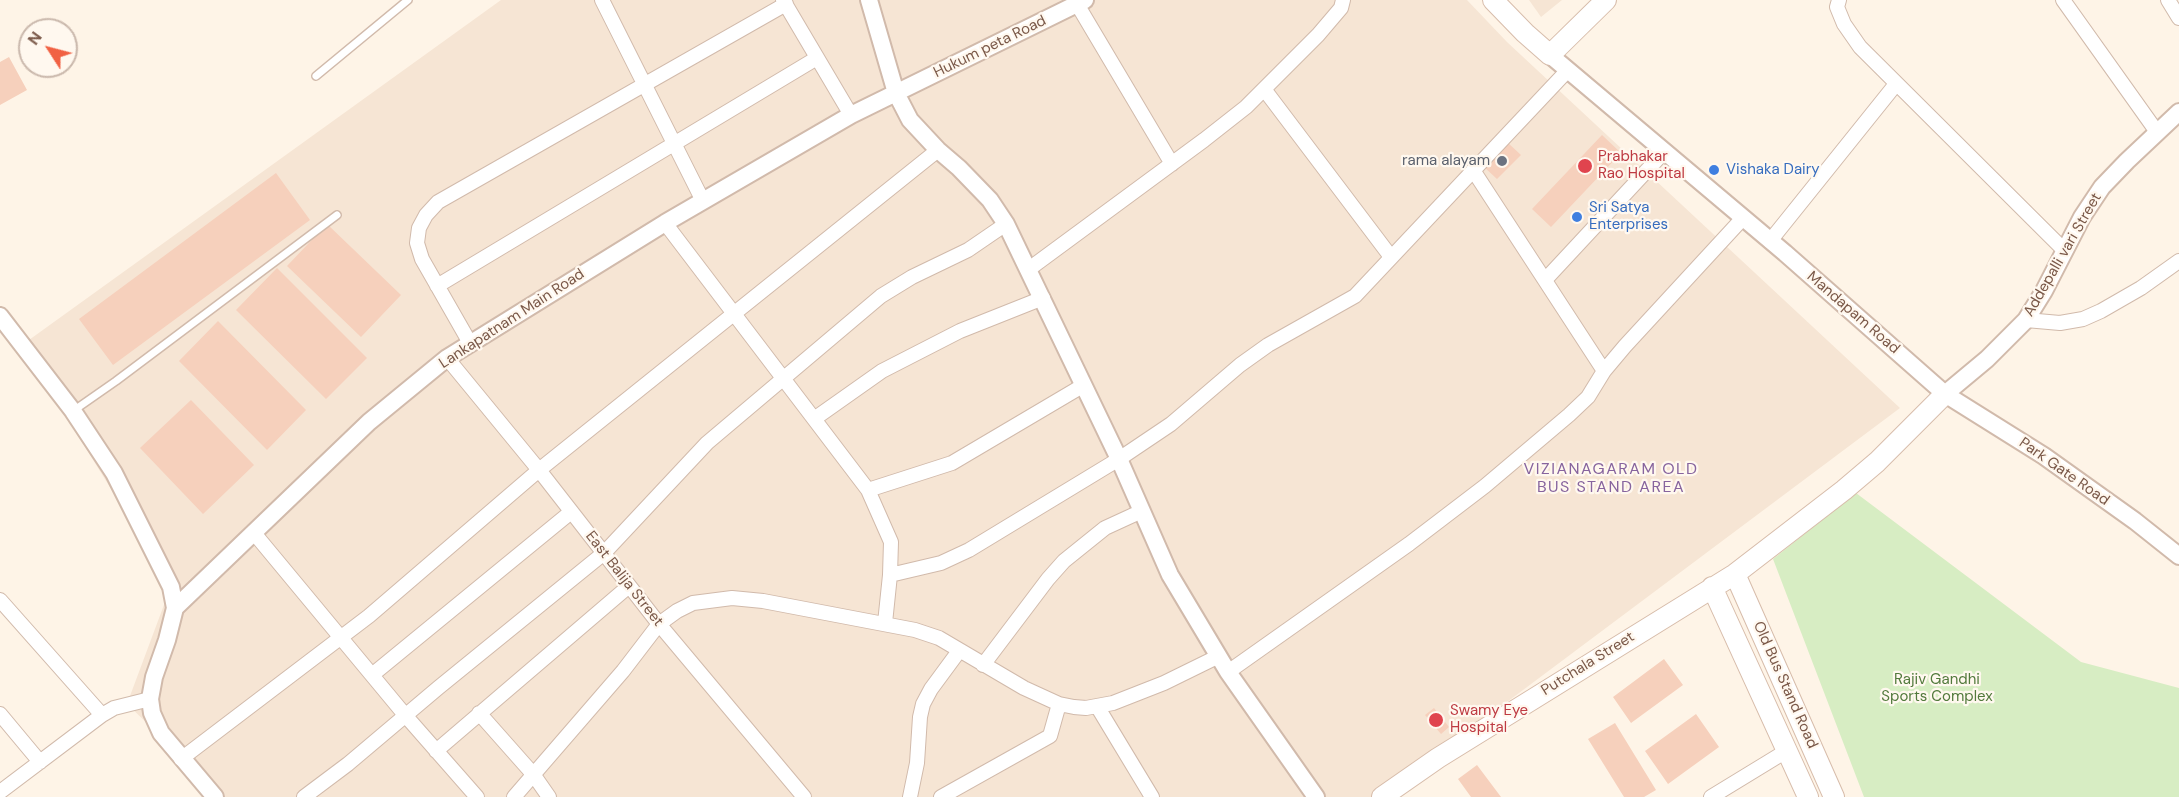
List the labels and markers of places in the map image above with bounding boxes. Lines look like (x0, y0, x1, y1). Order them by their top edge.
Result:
place label: Prabhakar Rao Hospital (1598, 148, 1685, 183)
place label: rama alayam (1402, 152, 1490, 170)
marker: rama alayam (1495, 154, 1509, 168)
marker: Prabhakar Rao Hospital (1576, 157, 1594, 175)
place label: Vishaka Dairy (1726, 161, 1820, 179)
marker: Vishaka Dairy (1707, 163, 1721, 177)
place label: Sri Satya Enterprises (1589, 199, 1668, 234)
marker: Sri Satya Enterprises (1570, 210, 1584, 224)
place label: Swamy Eye Hospital (1450, 702, 1528, 737)
marker: Swamy Eye Hospital (1427, 711, 1445, 729)

